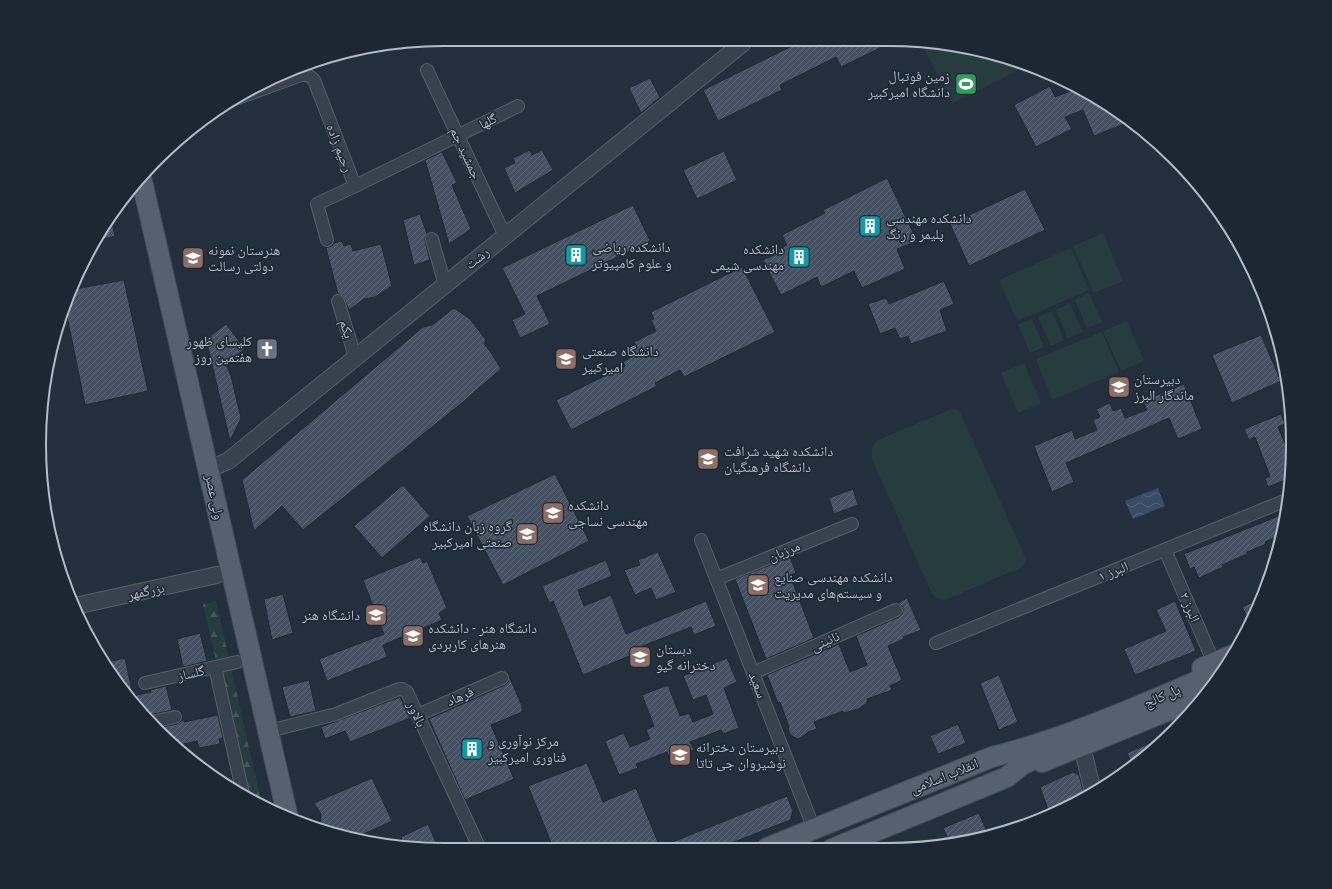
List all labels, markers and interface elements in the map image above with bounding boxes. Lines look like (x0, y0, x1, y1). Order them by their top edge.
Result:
place label: زمین فوتبال دانشگاه امیرکبیر (867, 68, 950, 101)
sports icon: زمین فوتبال دانشگاه امیرکبیر (953, 71, 979, 97)
street label: گلها (476, 110, 500, 132)
street label: رحیم زاده (322, 122, 356, 175)
street label: جمشید جم (445, 125, 485, 182)
place label: دانشکده مهندسی پلیمر و رنگ (886, 210, 972, 243)
building icon: دانشکده مهندسی پلیمر و رنگ (857, 213, 883, 239)
place label: دانشکده ریاضی و علوم کامپیوتر (591, 239, 672, 273)
place label: دانشکده مهندسی شیمی (710, 241, 784, 274)
place label: هنرستان نمونه دولتی رسالت (208, 242, 280, 275)
building icon: دانشکده ریاضی و علوم کامپیوتر (563, 242, 589, 268)
street label: رشت (462, 244, 493, 273)
building icon: دانشکده مهندسی شیمی (786, 244, 812, 270)
school or university icon: هنرستان نمونه دولتی رسالت (180, 245, 206, 271)
street label: یکم (335, 318, 357, 341)
place label: کلیسای ظهور هفتمین روز (186, 333, 252, 366)
church icon: کلیسای ظهور هفتمین روز (254, 336, 280, 362)
place label: دانشگاه صنعتی امیرکبیر (581, 343, 659, 376)
school or university icon: دانشگاه صنعتی امیرکبیر (553, 346, 579, 372)
place label: دبیرستان ماندگار البرز (1133, 371, 1194, 404)
school or university icon: دبیرستان ماندگار البرز (1106, 374, 1132, 400)
place label: دانشکده شهید شرافت دانشگاه فرهنگیان (724, 443, 833, 476)
school or university icon: دانشکده شهید شرافت دانشگاه فرهنگیان (695, 446, 721, 472)
street label: ولی عصر (201, 472, 228, 521)
place label: دانشکده مهندسی نساجی (568, 497, 648, 530)
school or university icon: دانشکده مهندسی نساجی (540, 500, 566, 526)
place label: گروه زبان دانشگاه صنعتی امیرکبیر (423, 518, 512, 551)
school or university icon: گروه زبان دانشگاه صنعتی امیرکبیر (514, 521, 540, 547)
street label: مرزبان (766, 537, 803, 566)
street label: البرز ۱ (1096, 558, 1131, 585)
place label: دانشکده مهندسی صنایع و سیستم‌های مدیریت (774, 569, 893, 603)
school or university icon: دانشکده مهندسی صنایع و سیستم‌های مدیریت (745, 572, 771, 598)
street label: بزرگمهر (125, 579, 166, 604)
street label: البرز ۲ (1176, 590, 1203, 625)
school or university icon: دانشگاه هنر (363, 602, 389, 628)
place label: دانشگاه هنر (301, 607, 360, 624)
place label: دانشگاه هنر - دانشکده هنرهای کاربردی (428, 620, 537, 653)
school or university icon: دانشگاه هنر - دانشکده هنرهای کاربردی (400, 623, 426, 649)
street label: نائینی (808, 628, 842, 655)
place label: دبستان دخترانه گیو (656, 641, 716, 674)
school or university icon: دبستان دخترانه گیو (627, 644, 653, 670)
street label: گلساز (175, 662, 207, 685)
street label: سعید (746, 670, 770, 700)
street label: پل کالج (1141, 681, 1184, 713)
street label: فرهاد (444, 683, 477, 710)
street label: بالاور (403, 698, 430, 730)
place label: مرکز نوآوری و فناوری امیرکبیر (487, 733, 566, 766)
building icon: مرکز نوآوری و فناوری امیرکبیر (459, 736, 485, 762)
place label: دبیرستان دخترانه نوشیروان جی تاتا (696, 739, 786, 772)
school or university icon: دبیرستان دخترانه نوشیروان جی تاتا (667, 742, 693, 768)
street label: انقلاب اسلامی (908, 755, 981, 798)

